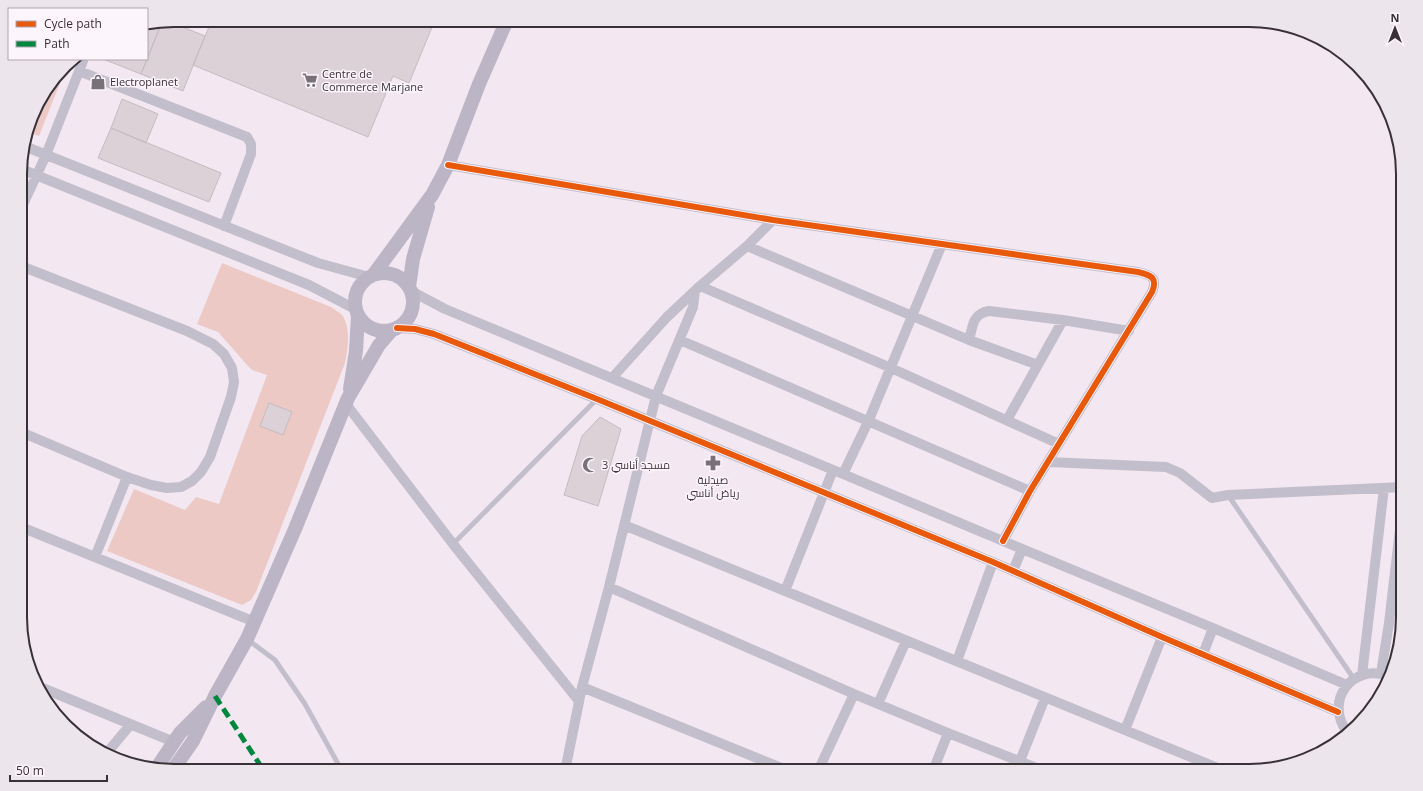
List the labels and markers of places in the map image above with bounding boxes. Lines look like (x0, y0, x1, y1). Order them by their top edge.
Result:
place label: Centre de Commerce Marjane (322, 66, 423, 94)
supermarket icon: Centre de Commerce Marjane (301, 71, 319, 89)
shop icon: Electroplanet (89, 73, 107, 91)
place label: Electroplanet (110, 74, 178, 89)
pharmacy icon: صيدلية رياض أناسي (704, 454, 722, 472)
mosque icon: مسجد أناسي 3 (581, 456, 599, 474)
place label: مسجد أناسي 3 (602, 457, 670, 473)
place label: صيدلية رياض أناسي (687, 472, 740, 501)

